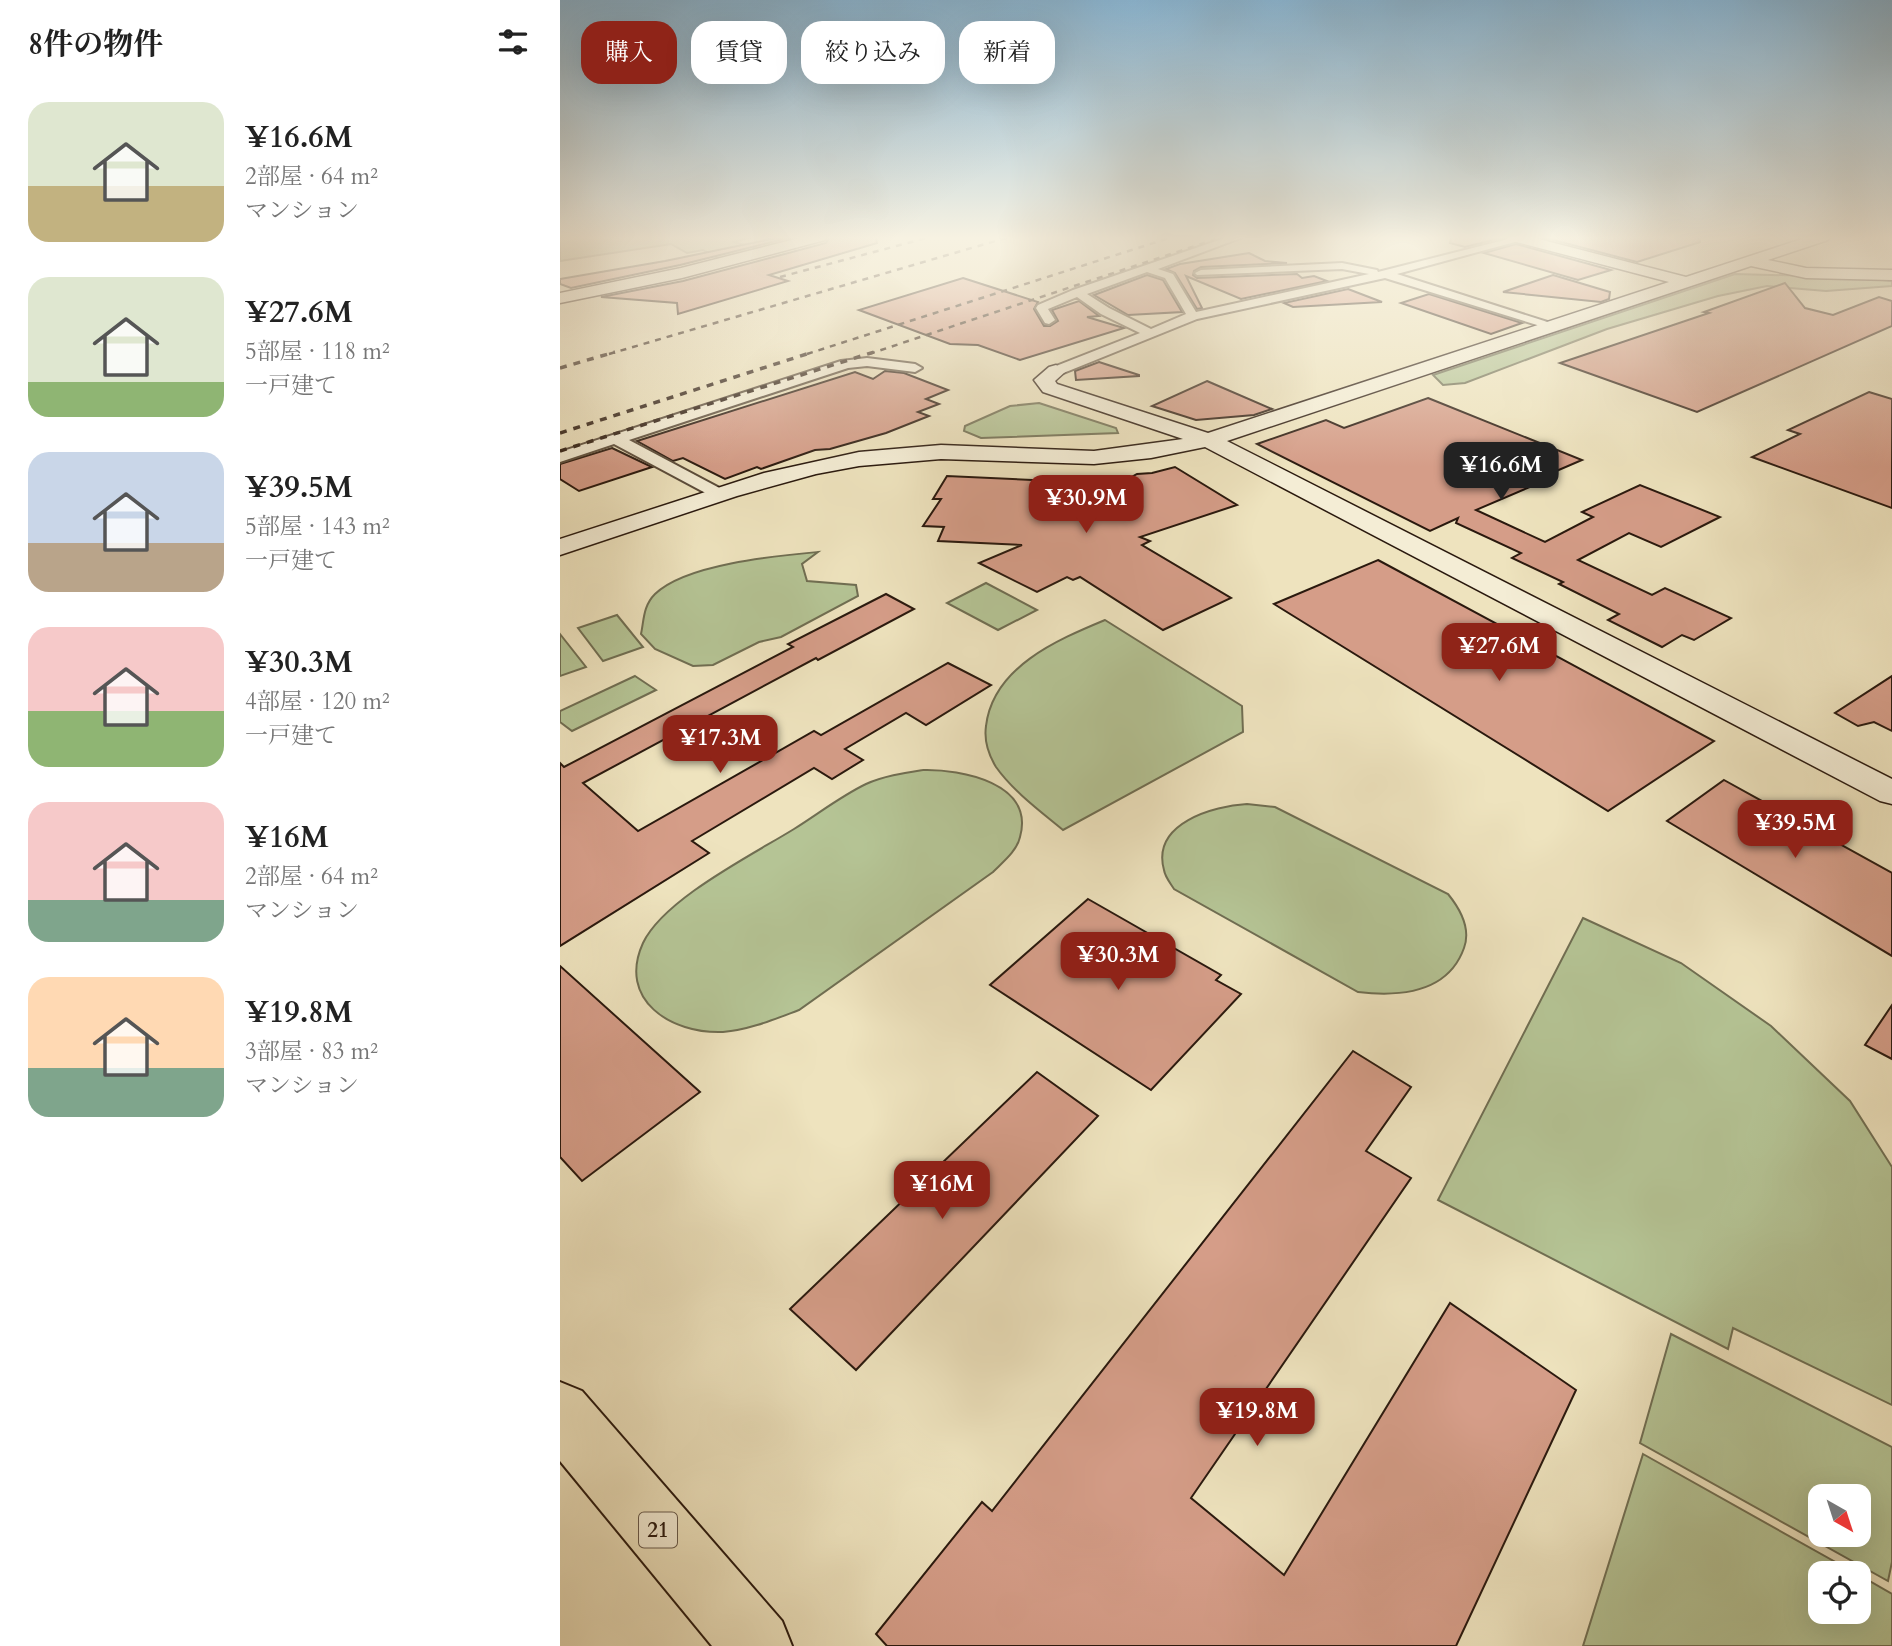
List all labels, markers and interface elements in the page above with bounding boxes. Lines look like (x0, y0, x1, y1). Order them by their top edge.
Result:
chip: 購入 (581, 21, 677, 84)
chip: 賃貸 (691, 21, 787, 84)
chip: 絞り込み (801, 21, 945, 84)
chip: 新着 (959, 21, 1055, 84)
icon: filters (494, 23, 532, 61)
text: 8件の物件 (28, 24, 163, 65)
text: ¥16.6M (245, 117, 353, 158)
icon: home (84, 130, 168, 214)
text: 2部屋 · 64 m² (245, 161, 378, 192)
text: マンション (245, 195, 359, 226)
text: ¥27.6M (245, 292, 353, 333)
icon: home (84, 305, 168, 389)
text: 5部屋 · 118 m² (245, 336, 390, 367)
text: 一戸建て (245, 370, 337, 401)
pin: ¥16.6M (1444, 442, 1558, 502)
text: ¥16.6M (1460, 449, 1542, 480)
text: ¥39.5M (245, 467, 353, 508)
pin: ¥30.9M (1029, 476, 1143, 535)
icon: home (84, 480, 168, 564)
text: ¥30.9M (1045, 482, 1127, 513)
text: 5部屋 · 143 m² (245, 511, 390, 542)
text: 一戸建て (245, 545, 337, 576)
pin: ¥27.6M (1442, 624, 1556, 683)
text: ¥27.6M (1458, 630, 1540, 661)
text: ¥30.3M (245, 642, 353, 683)
icon: home (84, 655, 168, 739)
text: 4部屋 · 120 m² (245, 686, 390, 717)
pin: ¥17.3M (663, 716, 777, 775)
text: 一戸建て (245, 720, 337, 751)
text: ¥17.3M (679, 722, 761, 753)
pin: ¥39.5M (1738, 800, 1852, 860)
text: ¥39.5M (1754, 807, 1836, 838)
text: ¥16M (245, 817, 329, 858)
icon: home (84, 830, 168, 914)
text: 2部屋 · 64 m² (245, 861, 378, 892)
text: マンション (245, 895, 359, 926)
pin: ¥30.3M (1061, 932, 1175, 992)
text: ¥30.3M (1077, 939, 1159, 970)
text: ¥19.8M (245, 992, 353, 1033)
icon: home (84, 1005, 168, 1089)
text: 3部屋 · 83 m² (245, 1036, 378, 1067)
text: マンション (245, 1070, 359, 1101)
pin: ¥16M (901, 1162, 983, 1221)
text: ¥16M (910, 1168, 974, 1199)
pin: ¥19.8M (1200, 1388, 1314, 1448)
text: ¥19.8M (1216, 1395, 1298, 1426)
north arrow (1808, 1484, 1871, 1547)
map controls (1808, 1484, 1871, 1624)
road number: 21 (639, 1512, 677, 1548)
button: locate (1808, 1561, 1871, 1624)

